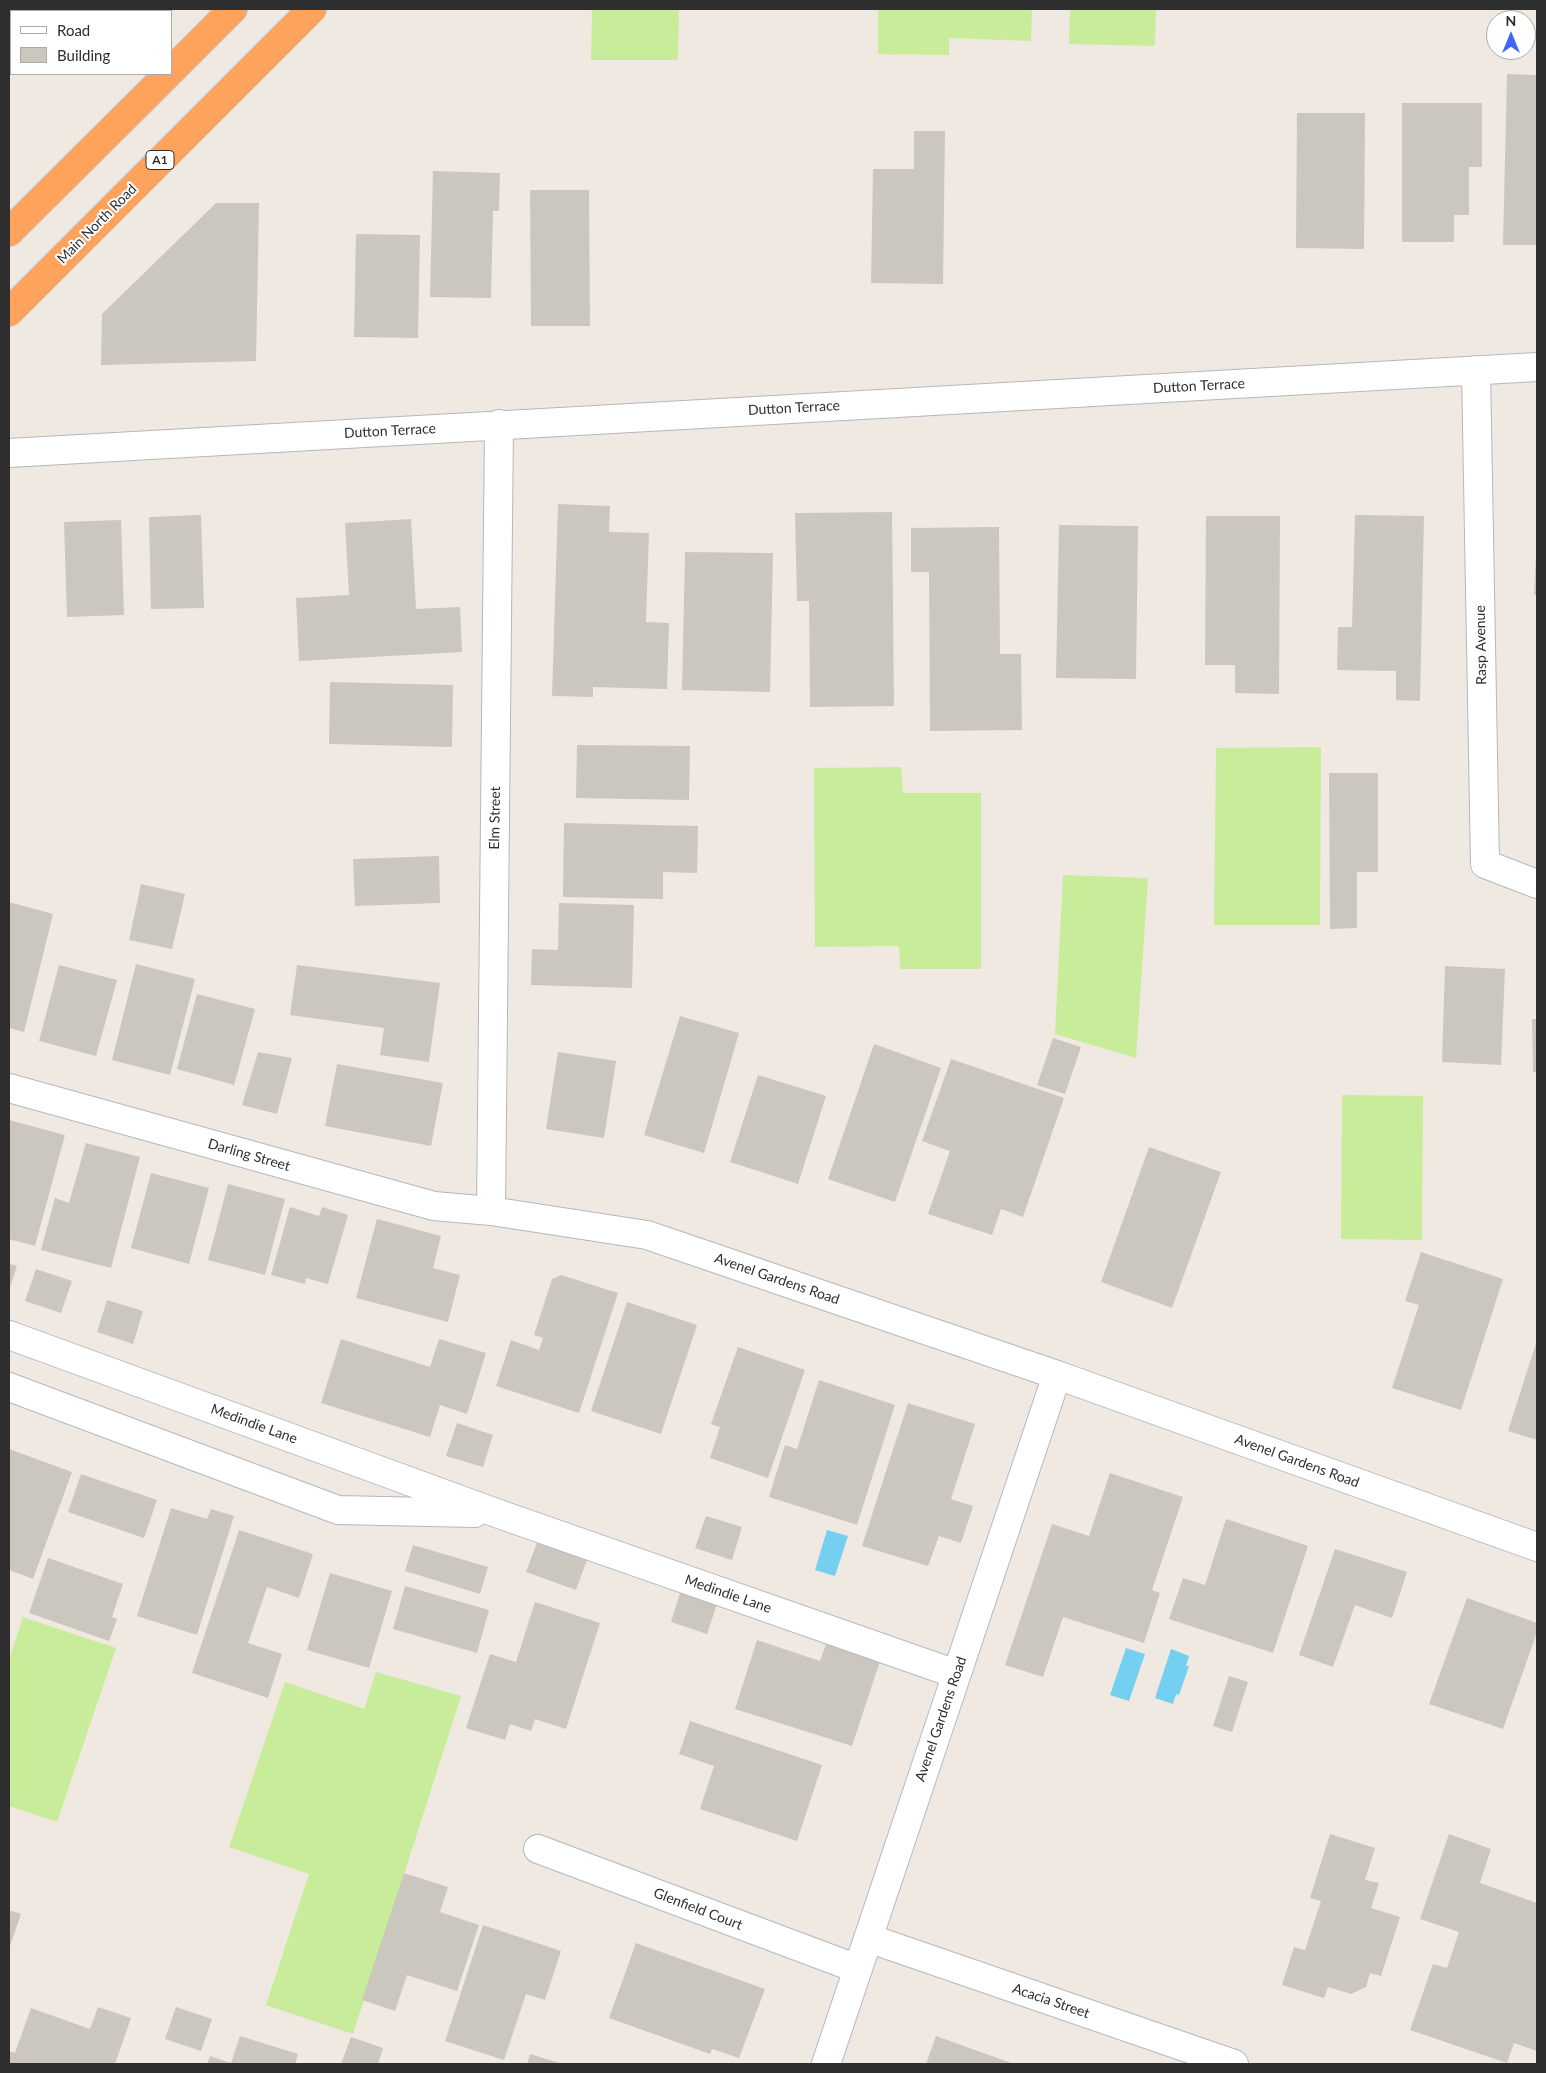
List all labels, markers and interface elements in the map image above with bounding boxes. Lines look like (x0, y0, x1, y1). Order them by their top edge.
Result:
legend (10, 10, 172, 75)
north arrow (1486, 10, 1536, 60)
text: N (1506, 12, 1516, 29)
text: Road (57, 21, 90, 39)
text: Building (57, 46, 110, 64)
road number: A1 (146, 150, 174, 170)
street label: Main North Road (54, 181, 140, 267)
street label: Dutton Terrace (1153, 375, 1245, 397)
street label: Dutton Terrace (748, 397, 840, 419)
street label: Dutton Terrace (344, 420, 436, 442)
street label: Rasp Avenue (1472, 605, 1490, 685)
street label: Elm Street (486, 786, 504, 850)
street label: Darling Street (206, 1135, 292, 1175)
street label: Avenel Gardens Road (712, 1250, 842, 1308)
street label: Medindie Lane (209, 1401, 299, 1447)
street label: Avenel Gardens Road (1233, 1431, 1361, 1491)
street label: Medindie Lane (682, 1571, 774, 1617)
street label: Avenel Gardens Road (912, 1654, 970, 1784)
street label: Glenfield Court (651, 1884, 745, 1934)
street label: Acacia Street (1010, 1980, 1092, 2022)

